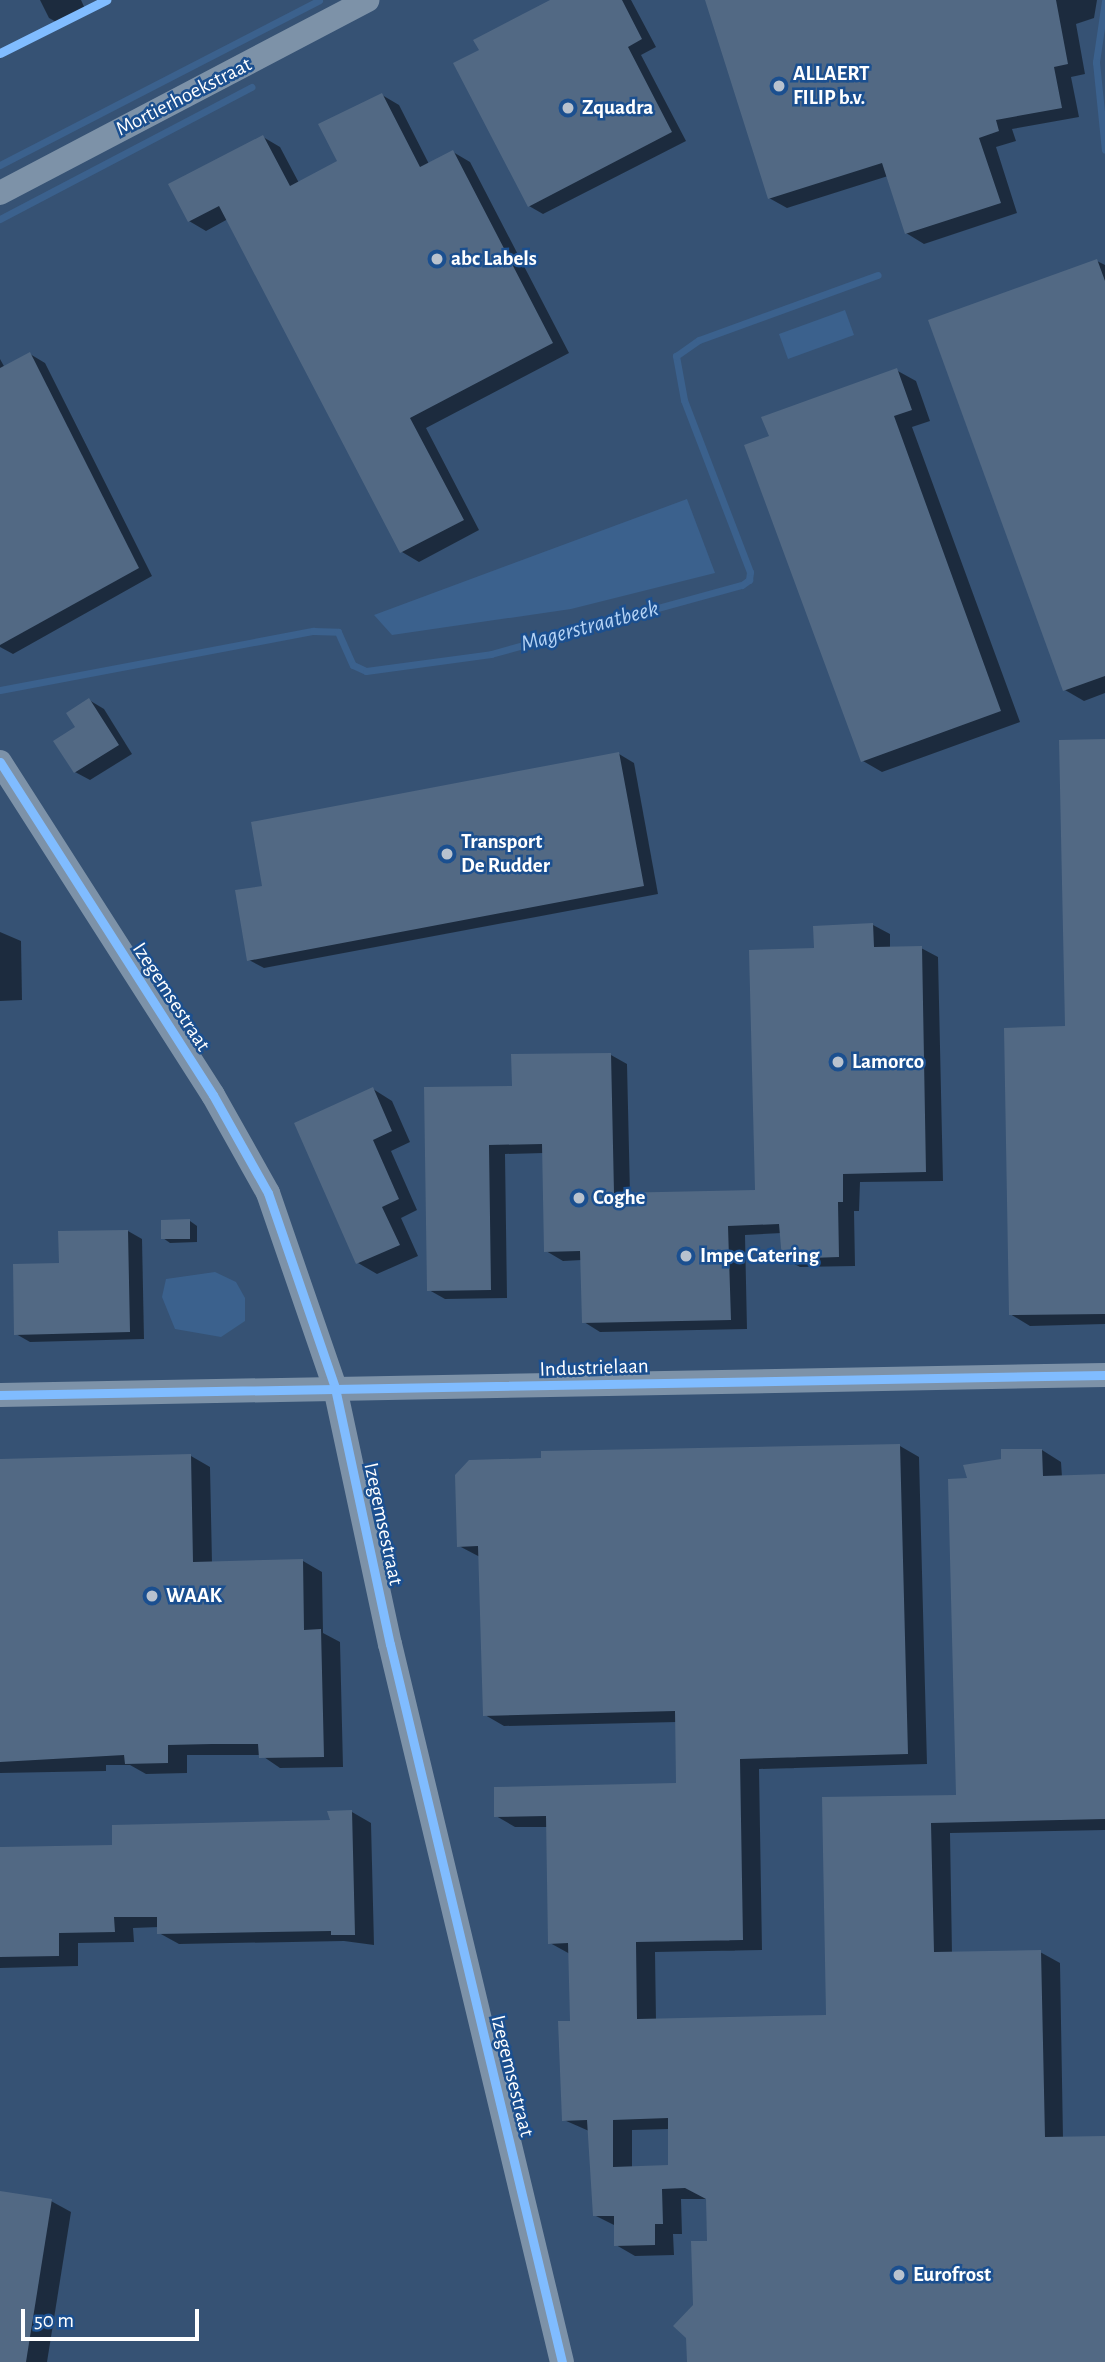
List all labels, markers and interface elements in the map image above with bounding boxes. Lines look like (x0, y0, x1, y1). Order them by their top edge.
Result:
street label: Mortierhoekstraat (112, 52, 256, 142)
place label: ALLAERT FILIP b.v. (793, 61, 870, 111)
marker: ALLAERT FILIP b.v. (771, 78, 787, 94)
place label: Zquadra (582, 95, 653, 121)
marker: Zquadra (560, 100, 576, 116)
place label: abc Labels (451, 246, 537, 272)
marker: abc Labels (429, 251, 445, 267)
water label: Magerstraatbeek (518, 595, 662, 659)
place label: Transport De Rudder (461, 829, 550, 879)
marker: Transport De Rudder (439, 846, 455, 862)
street label: Izegemsestraat (126, 938, 216, 1056)
place label: Lamorco (852, 1049, 924, 1075)
marker: Lamorco (830, 1054, 846, 1070)
place label: Coghe (593, 1185, 645, 1211)
marker: Coghe (571, 1190, 587, 1206)
place label: Impe Catering (700, 1243, 819, 1269)
marker: Impe Catering (678, 1248, 694, 1264)
street label: Industrielaan (539, 1354, 649, 1382)
street label: Izegemsestraat (358, 1460, 408, 1588)
place label: WAAK (166, 1583, 222, 1609)
marker: WAAK (144, 1588, 160, 1604)
street label: Izegemsestraat (485, 2012, 539, 2140)
place label: Eurofrost (913, 2262, 991, 2288)
marker: Eurofrost (891, 2267, 907, 2283)
scale bar (24, 2296, 203, 2340)
text: 50 m (34, 2310, 74, 2331)

